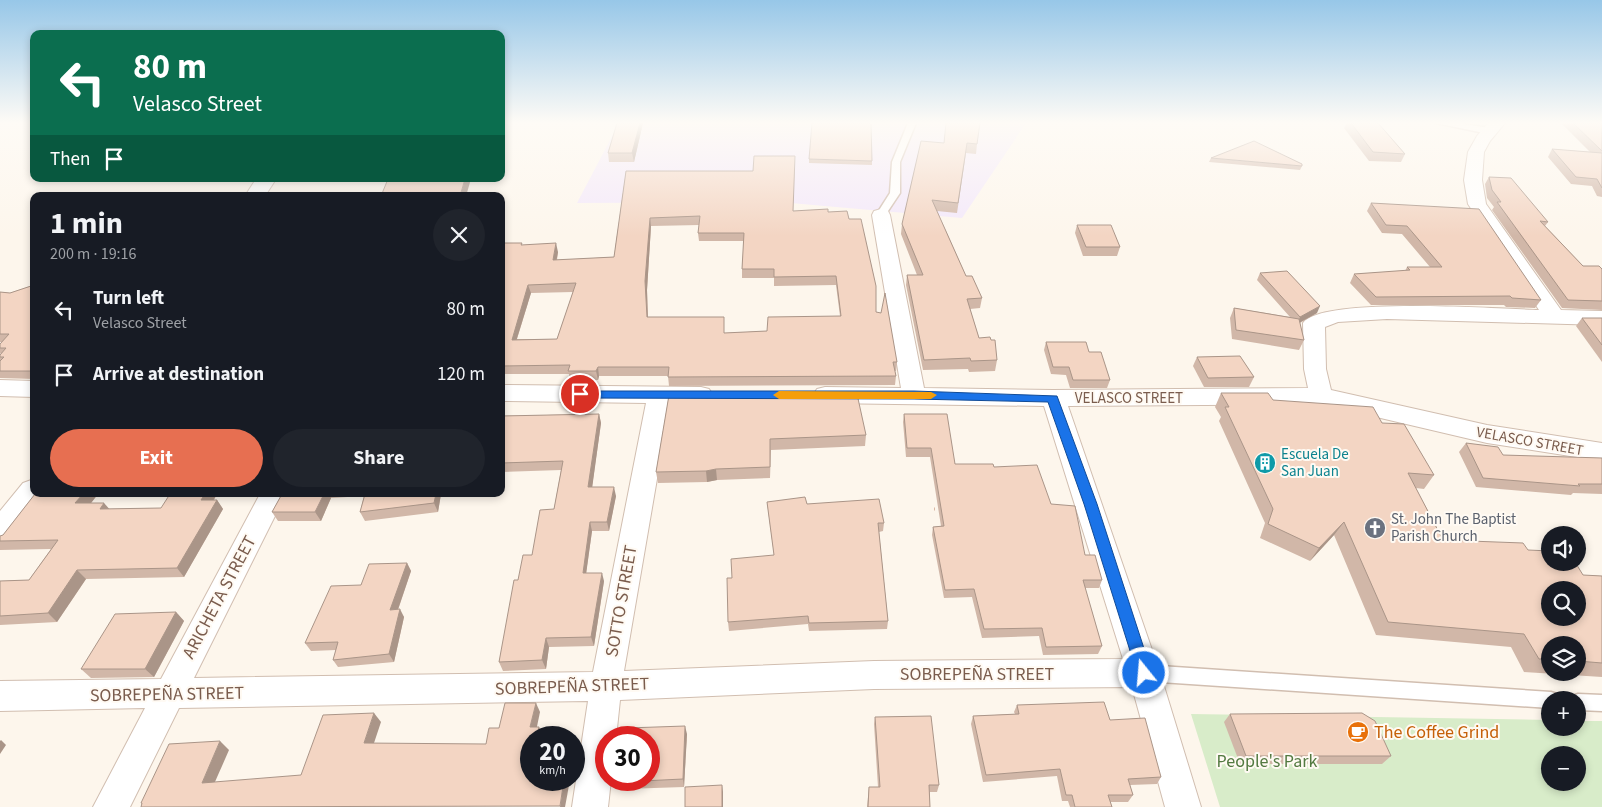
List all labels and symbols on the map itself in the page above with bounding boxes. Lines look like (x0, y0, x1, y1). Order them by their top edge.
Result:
pin (559, 373, 601, 415)
street label: VELASCO STREET (1075, 388, 1183, 409)
street label: VELASCO STREET (1475, 422, 1585, 461)
place label: Escuela De San Juan (1281, 444, 1349, 482)
building icon: Escuela De San Juan (1253, 451, 1277, 475)
place label: St. John The Baptist Parish Church (1391, 509, 1516, 547)
church icon: St. John The Baptist Parish Church (1363, 516, 1387, 540)
street label: ARICHETA STREET (176, 531, 263, 663)
street label: SOTTO STREET (599, 543, 644, 659)
position arrow (1117, 646, 1169, 698)
street label: SOBREPEÑA STREET (900, 662, 1055, 687)
street label: SOBREPEÑA STREET (494, 671, 650, 702)
street label: SOBREPEÑA STREET (90, 681, 245, 708)
cafe icon: The Coffee Grind (1346, 720, 1370, 744)
place label: The Coffee Grind (1374, 720, 1499, 745)
speed limit sign: 30 (595, 726, 660, 791)
park label: People's Park (1217, 749, 1318, 774)

